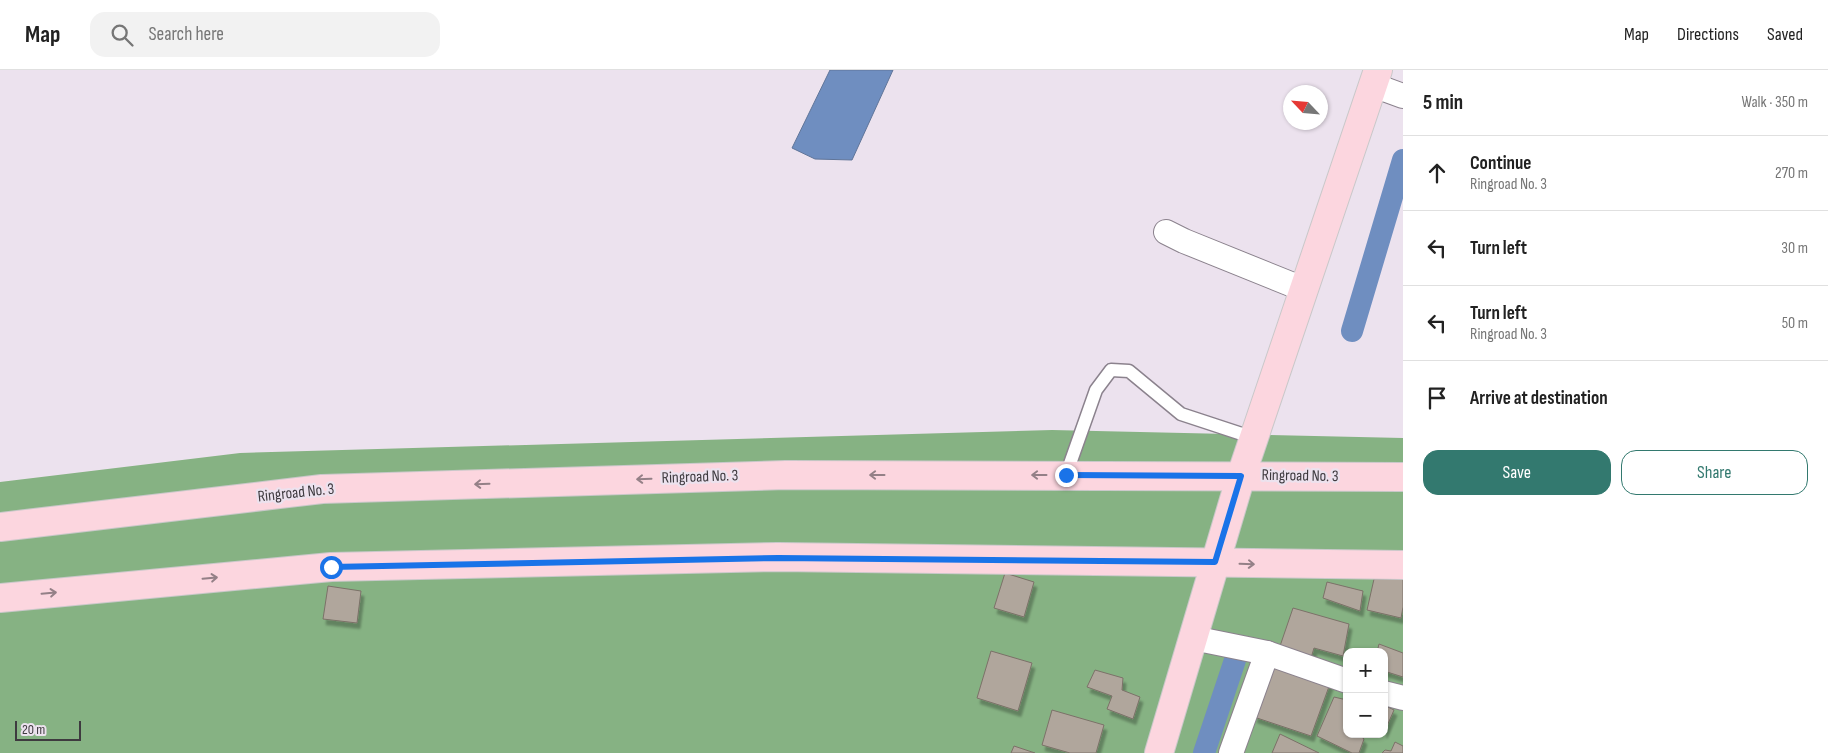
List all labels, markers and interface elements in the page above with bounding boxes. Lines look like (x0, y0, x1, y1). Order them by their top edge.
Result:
search box (90, 12, 440, 57)
text: Map (25, 20, 60, 49)
icon: search (108, 21, 136, 49)
text: Search here (148, 23, 224, 46)
text: Map (1624, 24, 1649, 45)
text: Directions (1677, 24, 1739, 45)
text: Saved (1767, 24, 1803, 45)
north arrow (1283, 85, 1328, 130)
text: 5 min (1423, 90, 1463, 115)
text: Walk · 350 m (1741, 93, 1808, 112)
text: Continue (1470, 152, 1531, 175)
icon: ahead (1423, 159, 1451, 187)
text: 270 m (1775, 164, 1808, 183)
text: Ringroad No. 3 (1470, 175, 1547, 194)
icon: left (1423, 234, 1451, 262)
text: Turn left (1470, 237, 1527, 260)
text: 30 m (1781, 239, 1808, 258)
text: Turn left (1470, 302, 1527, 325)
icon: left (1423, 309, 1451, 337)
text: 50 m (1782, 314, 1808, 333)
text: Ringroad No. 3 (1470, 325, 1547, 344)
icon: arrive (1423, 384, 1451, 412)
text: Arrive at destination (1470, 387, 1608, 410)
button: Save (1423, 450, 1611, 495)
button: Share (1621, 450, 1808, 495)
route end (1055, 464, 1078, 487)
street label: Ringroad No. 3 (661, 466, 739, 488)
street label: Ringroad No. 3 (1261, 466, 1339, 486)
one-way arrow (869, 470, 886, 480)
one-way arrow (1032, 470, 1048, 480)
one-way arrow (637, 474, 653, 484)
one-way arrow (474, 479, 490, 489)
street label: Ringroad No. 3 (257, 480, 335, 506)
route start (320, 556, 343, 579)
one-way arrow (1239, 559, 1255, 568)
one-way arrow (202, 574, 218, 583)
one-way arrow (40, 589, 56, 598)
map controls (1343, 648, 1388, 738)
button: + (1343, 648, 1388, 693)
button: − (1343, 693, 1388, 738)
scale bar (15, 718, 81, 741)
text: 20 m (22, 721, 45, 738)

